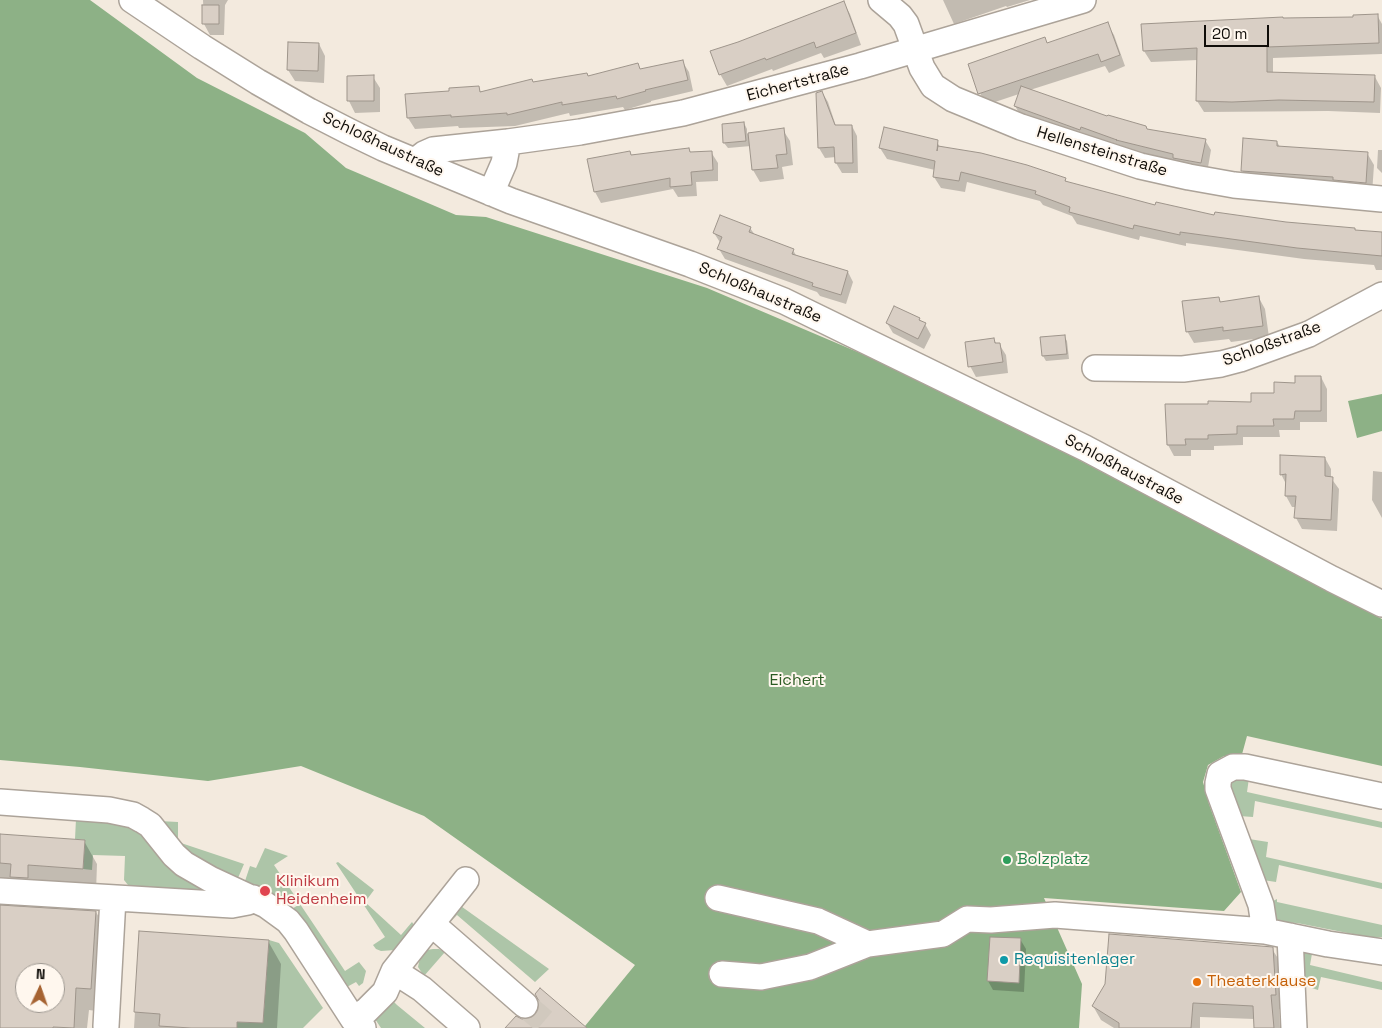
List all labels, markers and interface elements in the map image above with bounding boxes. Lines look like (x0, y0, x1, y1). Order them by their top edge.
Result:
scale bar (1207, 15, 1272, 47)
text: 20 m (1212, 24, 1247, 43)
street label: Eichertstraße (745, 60, 851, 106)
street label: Schloßhaustraße (319, 108, 447, 182)
street label: Hellensteinstraße (1034, 123, 1170, 181)
street label: Schloßhaustraße (696, 258, 824, 328)
street label: Schloßstraße (1220, 317, 1324, 371)
street label: Schloßhaustraße (1061, 431, 1187, 509)
park label: Eichert (769, 671, 825, 691)
place label: Bolzplatz (1017, 850, 1088, 870)
marker: Bolzplatz (1001, 854, 1013, 866)
place label: Klinikum Heidenheim (276, 872, 366, 910)
marker: Klinikum Heidenheim (258, 884, 272, 898)
place label: Requisitenlager (1014, 950, 1135, 970)
marker: Requisitenlager (998, 954, 1010, 966)
north arrow (15, 963, 65, 1013)
text: N (36, 965, 46, 983)
place label: Theaterklause (1207, 972, 1316, 992)
marker: Theaterklause (1191, 976, 1203, 988)

